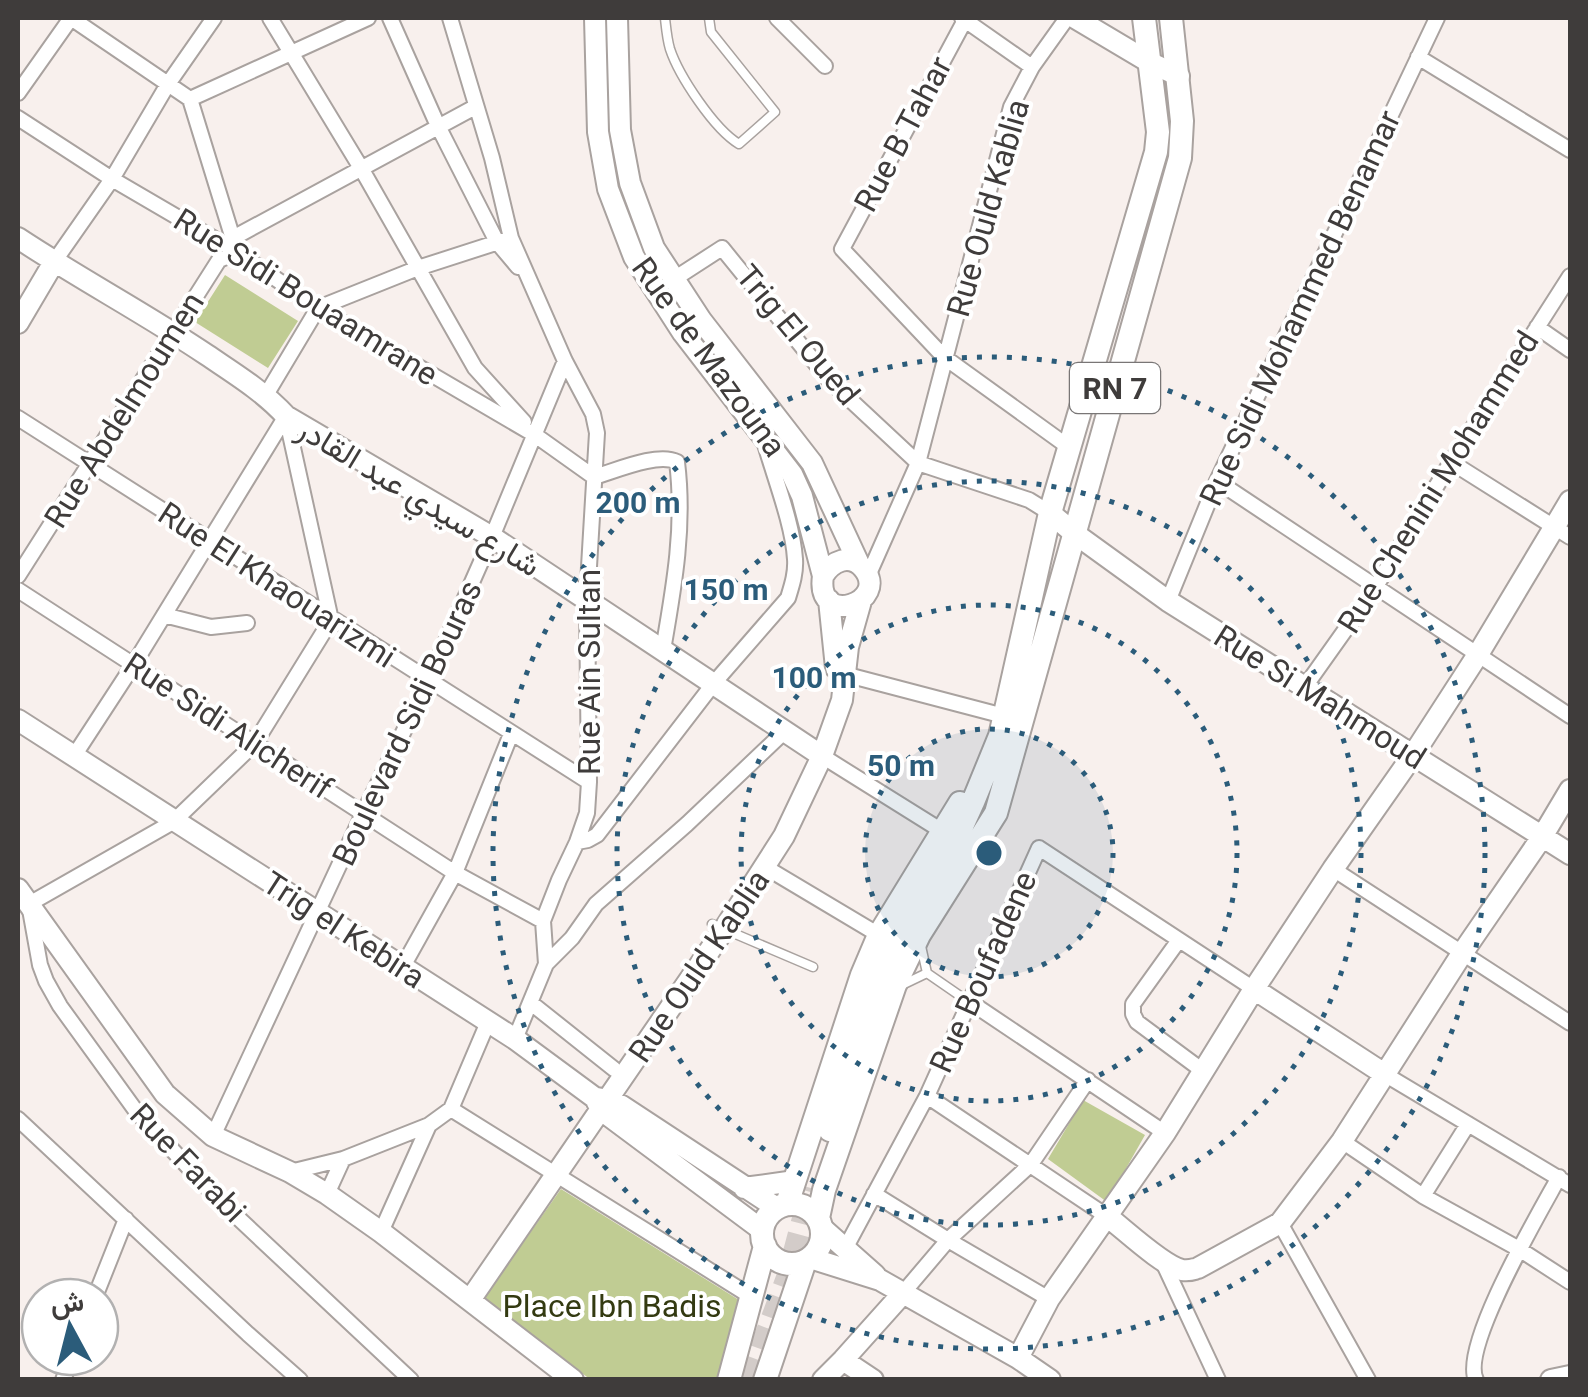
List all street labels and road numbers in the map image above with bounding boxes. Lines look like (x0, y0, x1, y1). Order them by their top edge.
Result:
street label: Rue B Tahar (846, 50, 960, 218)
street label: Rue Ould Kablia (939, 95, 1037, 321)
street label: Rue Sidi Mohammed Benamar (1192, 104, 1408, 512)
street label: Rue Sidi Bouaamrane (167, 200, 445, 394)
street label: Rue de Mazouna (624, 250, 794, 464)
street label: Trig El Oued (728, 257, 868, 413)
street label: Rue Abdelmoumen (36, 285, 212, 535)
street label: Rue Chenini Mohammed (1329, 324, 1547, 640)
road number: RN 7 (1070, 363, 1160, 413)
street label: شارع سيدي عبد القادر (286, 409, 547, 591)
street label: Rue El Khaouarizmi (151, 494, 403, 676)
street label: Rue Ain Sultan (570, 569, 608, 775)
street label: Boulevard Sidi Bouras (324, 574, 490, 872)
street label: Rue Si Mahmoud (1207, 617, 1433, 777)
street label: Rue Sidi Alicherif (117, 645, 340, 808)
street label: Rue Ould Kablia (621, 862, 777, 1070)
street label: Trig el Kebira (256, 864, 432, 996)
street label: Rue Boufadene (922, 865, 1044, 1079)
street label: Rue Farabi (122, 1096, 254, 1230)

